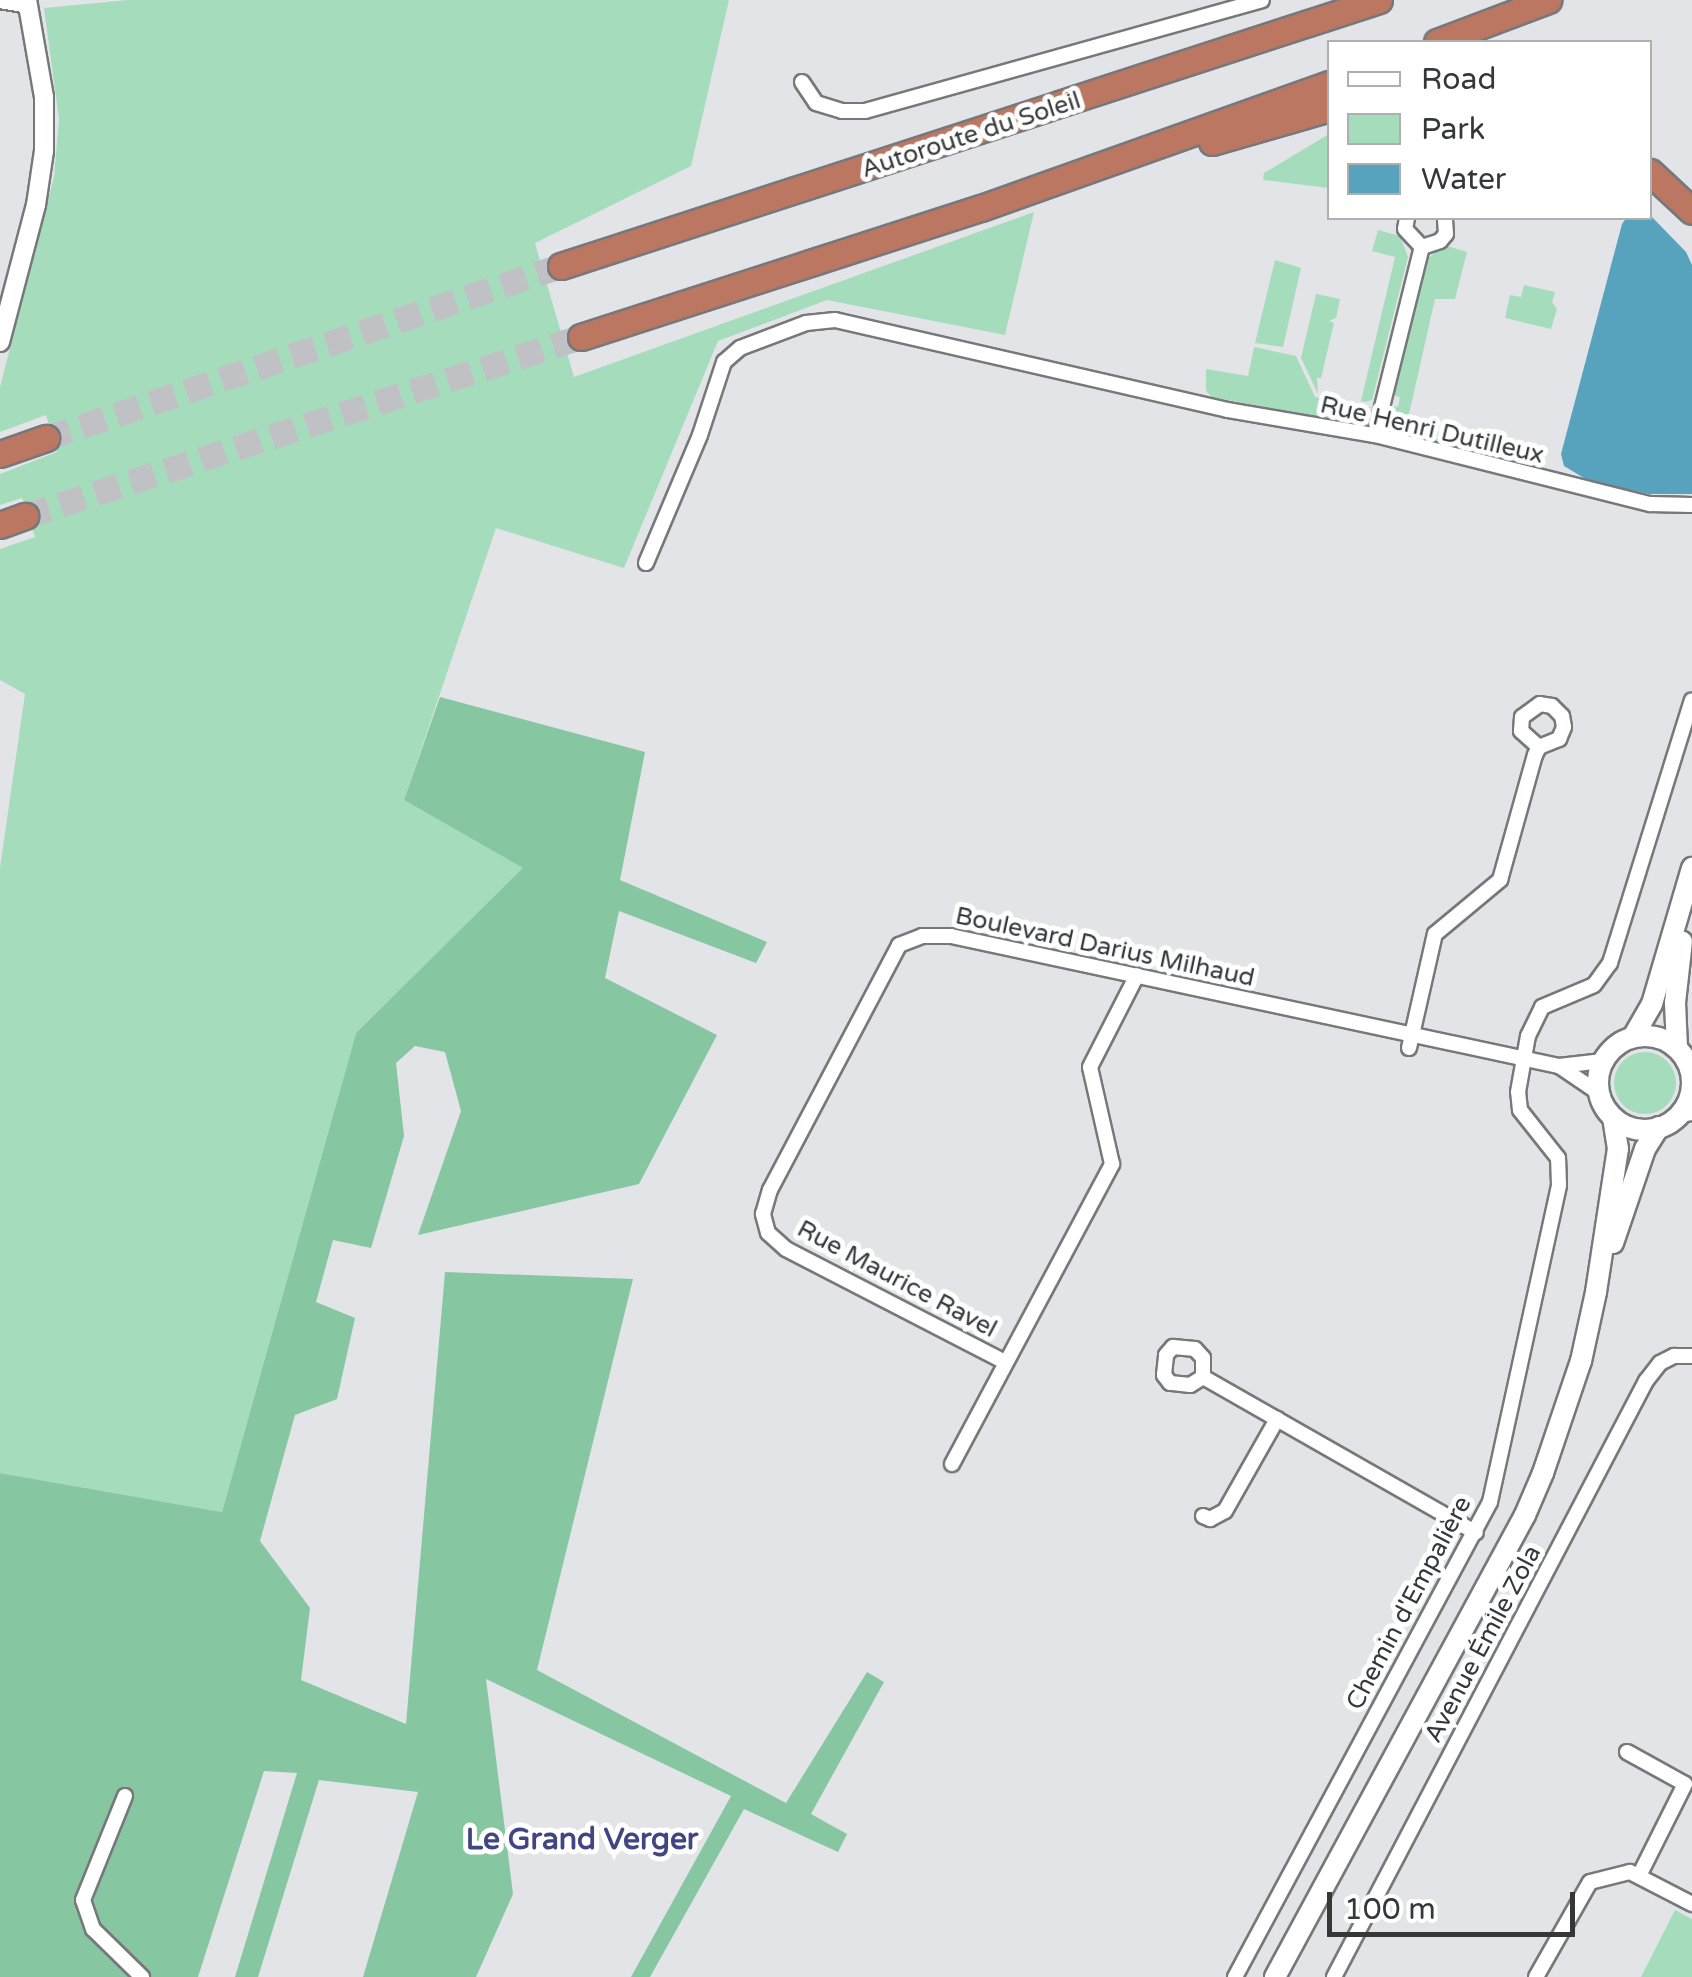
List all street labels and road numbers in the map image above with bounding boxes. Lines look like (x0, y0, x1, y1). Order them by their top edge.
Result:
street label: Autoroute du Soleil (858, 85, 1084, 185)
street label: Rue Henri Dutilleux (1317, 390, 1547, 470)
street label: Boulevard Darius Milhaud (953, 901, 1257, 993)
street label: Rue Maurice Ravel (792, 1214, 1002, 1344)
street label: Chemin d'Empalière (1340, 1491, 1478, 1715)
street label: Avenue Émile Zola (1418, 1540, 1548, 1748)

